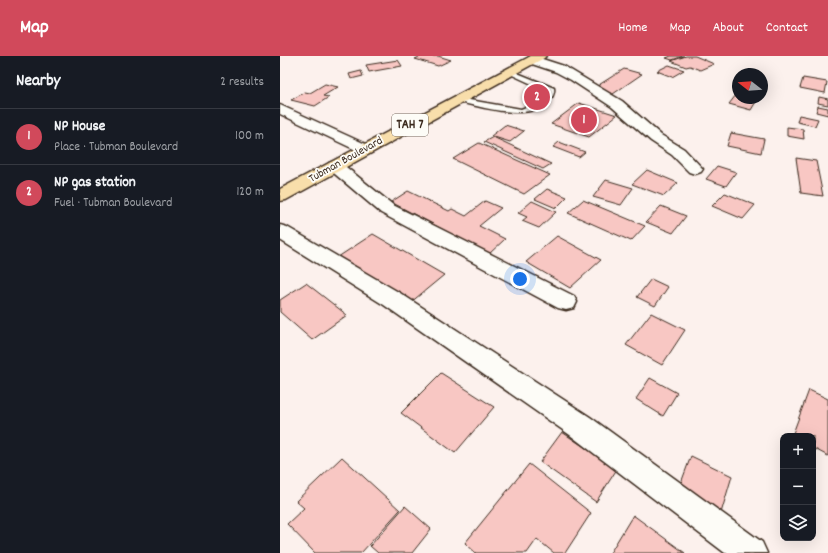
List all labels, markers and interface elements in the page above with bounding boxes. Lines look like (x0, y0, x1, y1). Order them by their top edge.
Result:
text: Map (20, 15, 49, 42)
text: Home (618, 18, 647, 38)
text: Map (669, 18, 691, 38)
text: About (713, 18, 744, 38)
text: Contact (766, 18, 808, 38)
north arrow (732, 68, 768, 104)
text: Nearby (16, 70, 60, 94)
text: 2 results (220, 73, 264, 92)
pin: 2 (524, 82, 550, 112)
pin: 1 (571, 105, 597, 135)
road number: TAH 7 (392, 114, 428, 136)
text: NP House (54, 116, 105, 138)
text: 1 (28, 127, 30, 146)
text: 100 m (235, 127, 264, 146)
street label: Tubman Boulevard (306, 133, 386, 187)
text: Place · Tubman Boulevard (54, 138, 178, 157)
text: NP gas station (54, 172, 136, 194)
text: 2 (26, 183, 32, 202)
text: 120 m (236, 183, 264, 202)
text: Fuel · Tubman Boulevard (54, 194, 172, 213)
your location (510, 269, 530, 289)
map controls (780, 433, 816, 541)
button: + (780, 433, 816, 469)
button: − (780, 469, 816, 505)
button: layers (780, 505, 816, 541)

